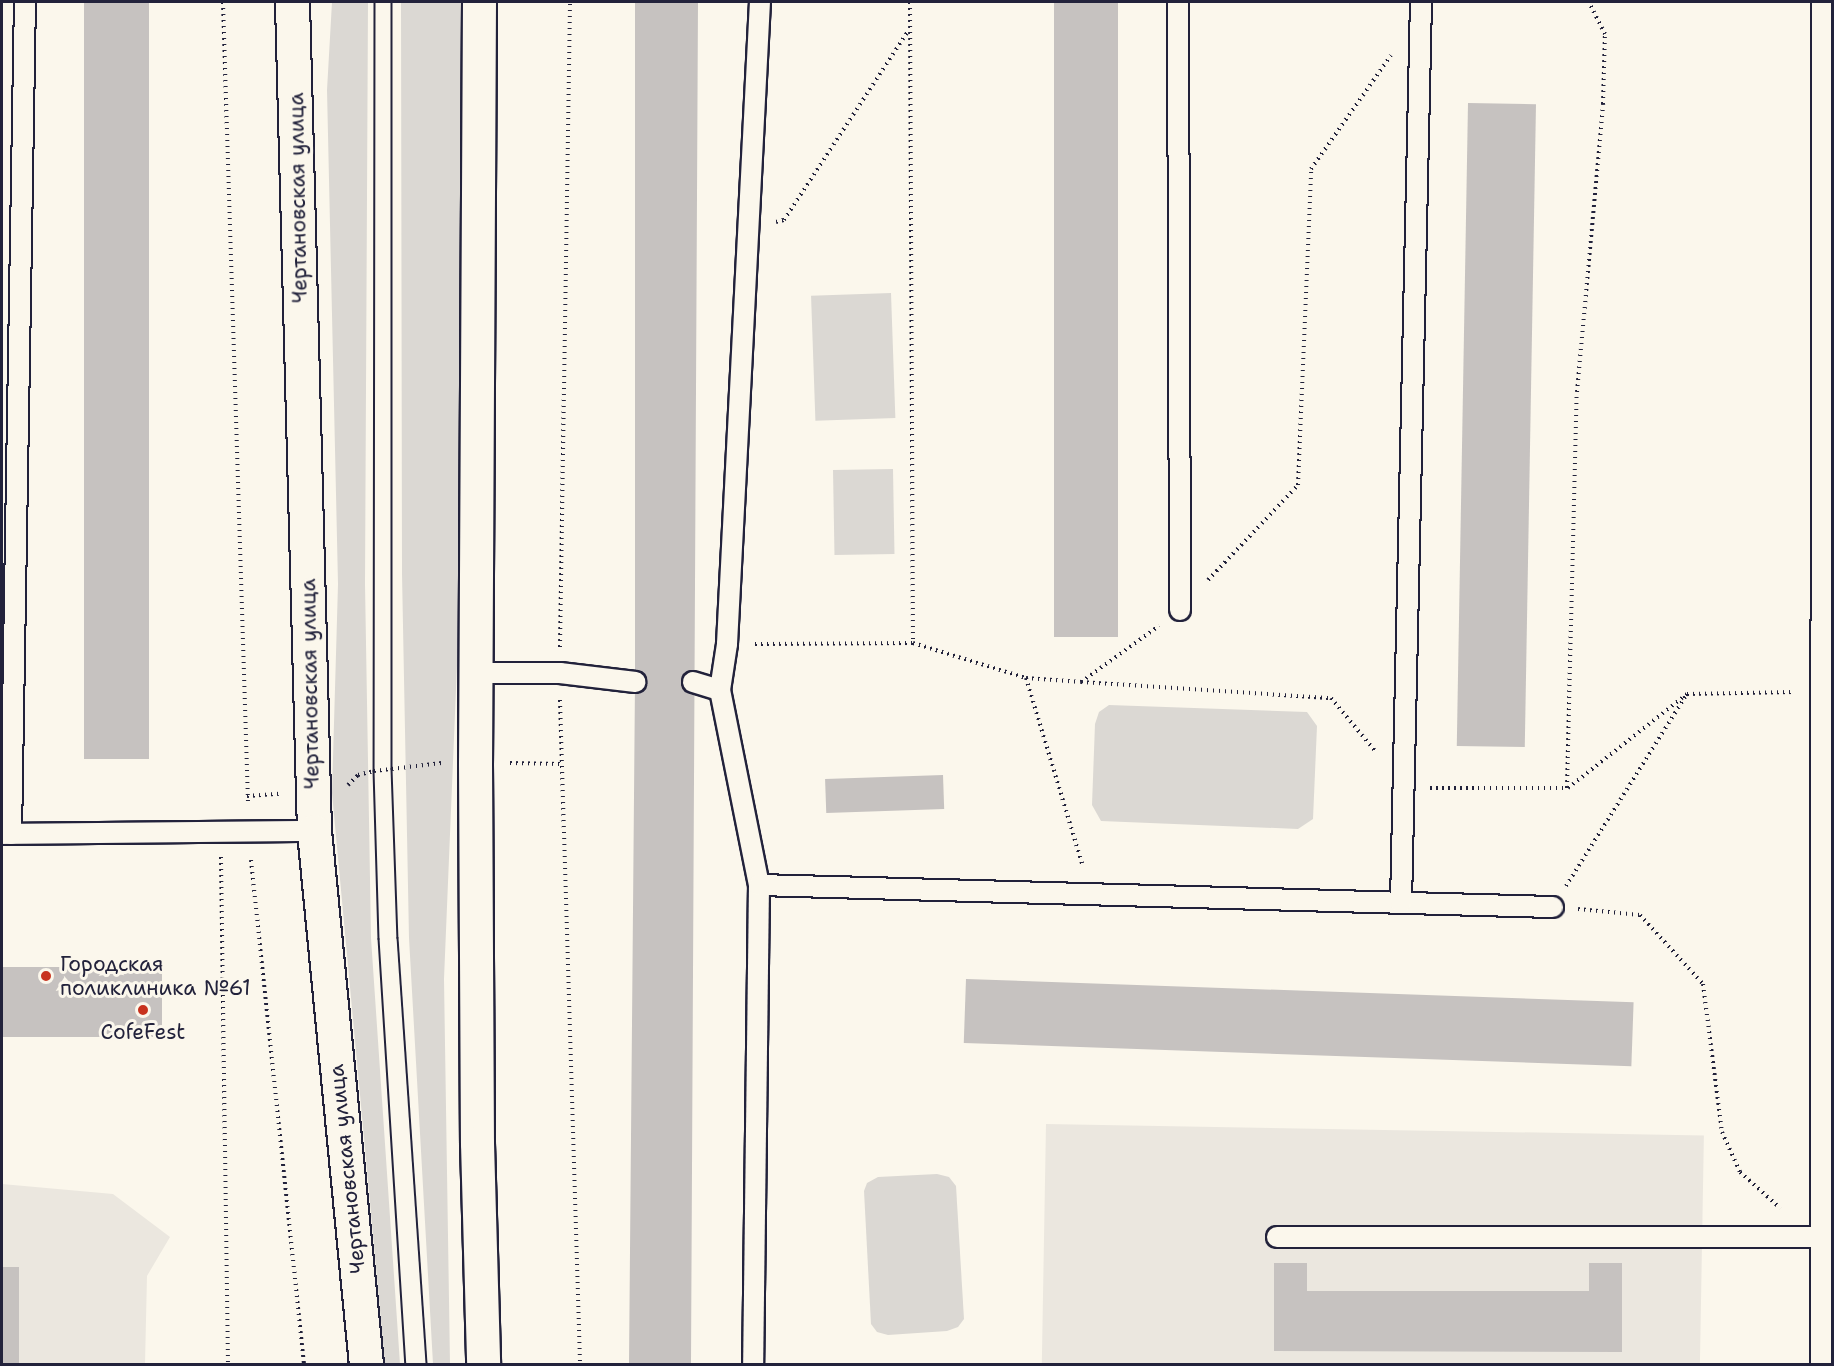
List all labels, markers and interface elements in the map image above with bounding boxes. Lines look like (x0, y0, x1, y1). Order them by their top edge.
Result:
street label: Чертановская улица (284, 92, 312, 304)
street label: Чертановская улица (296, 578, 324, 790)
place label: Городская поликлиника №61 (60, 951, 251, 1001)
marker: Городская поликлиника №61 (37, 967, 55, 985)
marker: CofeFest (136, 1003, 150, 1017)
place label: CofeFest (101, 1019, 185, 1045)
street label: Чертановская улица (323, 1063, 371, 1275)

